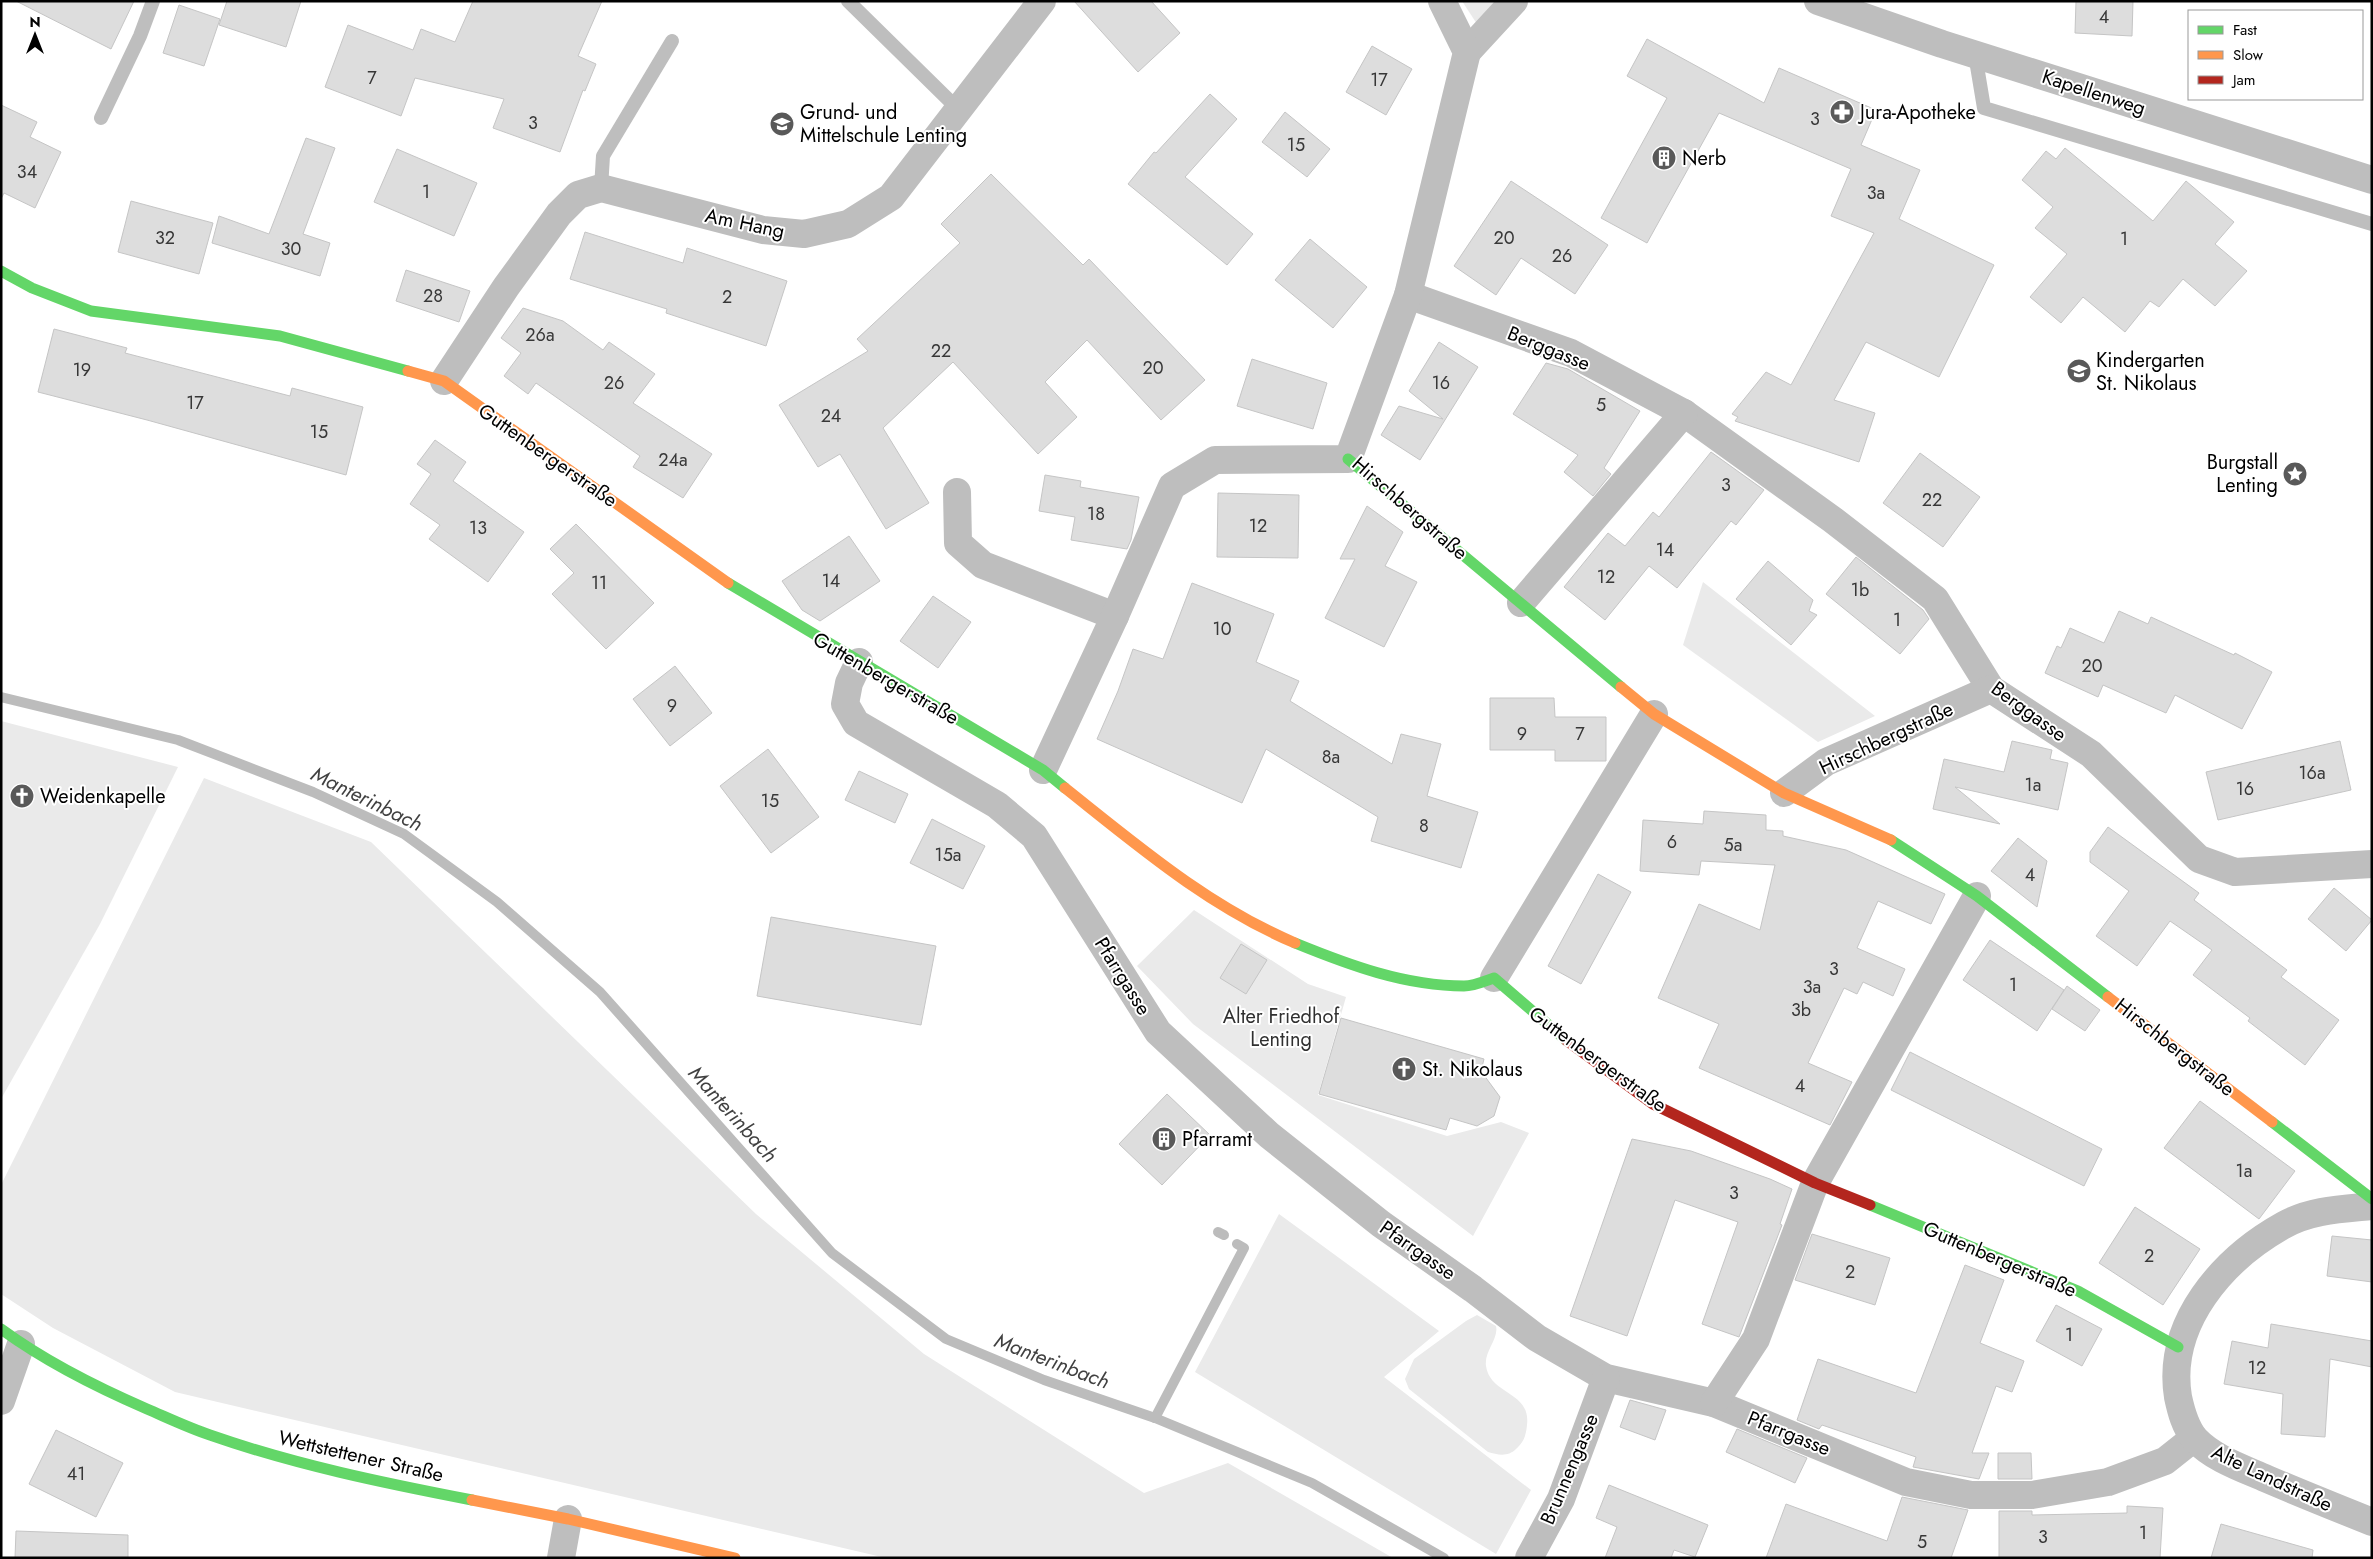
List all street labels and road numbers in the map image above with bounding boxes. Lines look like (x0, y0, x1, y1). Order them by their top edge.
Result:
street label: Kapellenweg (2038, 62, 2149, 123)
street label: Am Hang (702, 201, 787, 246)
street label: Berggasse (1503, 319, 1595, 378)
street label: Guttenbergerstraße (472, 396, 623, 514)
street label: Hirschbergstraße (1345, 450, 1474, 567)
street label: Guttenbergerstraße (807, 625, 964, 732)
street label: Berggasse (1985, 674, 2072, 749)
street label: Hirschbergstraße (1814, 695, 1958, 782)
street label: Pfarrgasse (1087, 932, 1158, 1021)
street label: Hirschbergstraße (2109, 991, 2241, 1103)
street label: Guttenbergerstraße (1523, 999, 1673, 1119)
street label: Pfarrgasse (1374, 1214, 1462, 1287)
street label: Guttenbergerstraße (1919, 1214, 2081, 1305)
street label: Pfarrgasse (1743, 1404, 1835, 1463)
street label: Brunnengasse (1533, 1409, 1606, 1529)
street label: Wettstettener Straße (275, 1423, 446, 1490)
street label: Alte Landstraße (2207, 1438, 2337, 1519)

